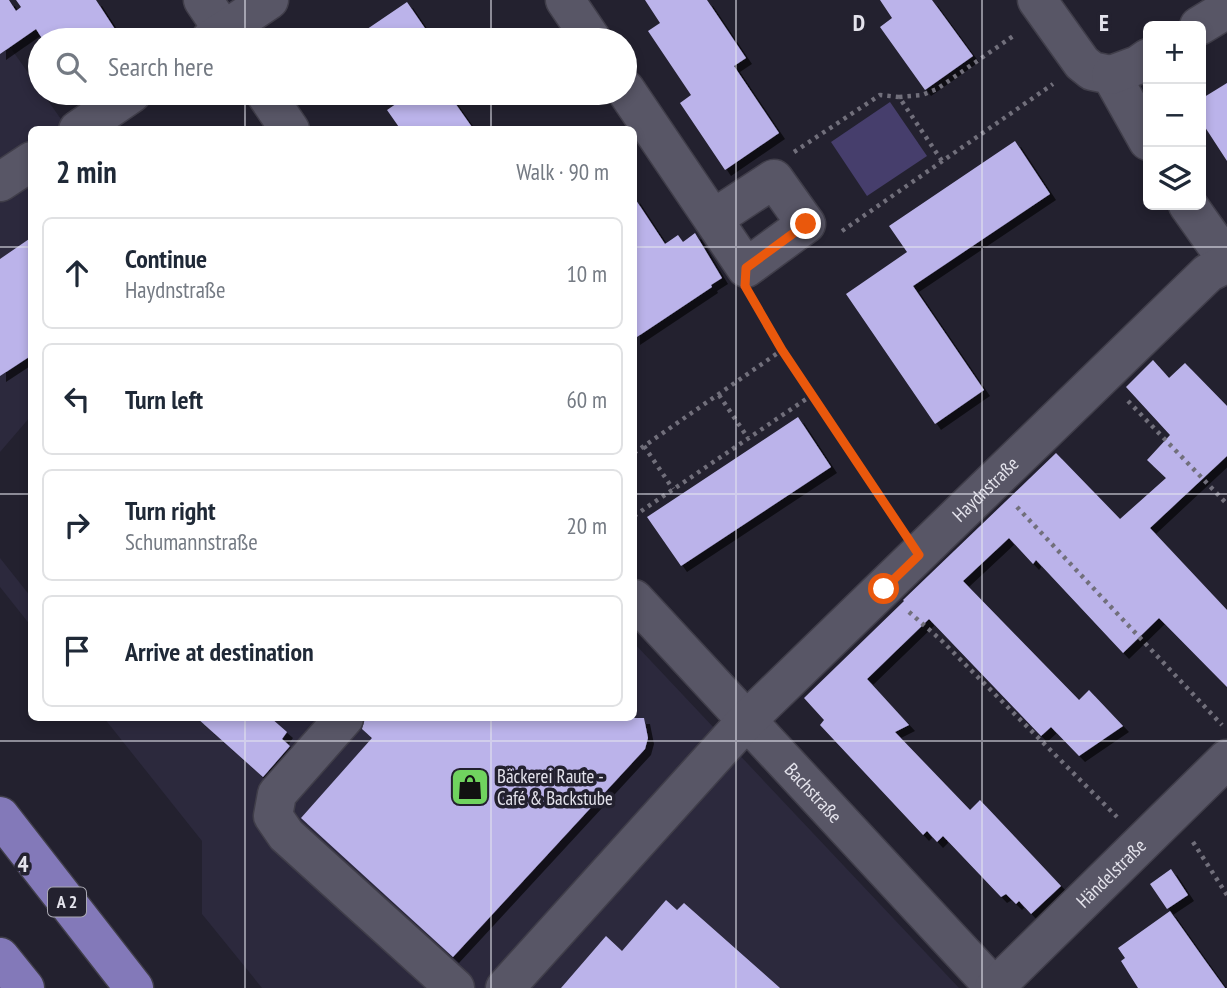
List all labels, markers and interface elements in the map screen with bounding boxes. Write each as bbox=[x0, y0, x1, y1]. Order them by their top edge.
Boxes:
text: D bbox=[853, 8, 865, 37]
text: E bbox=[1099, 8, 1109, 37]
map controls bbox=[1143, 21, 1206, 210]
button: + bbox=[1143, 21, 1206, 84]
search box bbox=[28, 28, 637, 105]
icon: search bbox=[52, 48, 90, 86]
text: Search here bbox=[108, 50, 214, 83]
button: − bbox=[1143, 84, 1206, 147]
button: layers bbox=[1143, 147, 1206, 210]
text: 2 min bbox=[56, 152, 117, 191]
text: Walk · 90 m bbox=[516, 157, 609, 186]
route end bbox=[790, 208, 821, 239]
text: Continue bbox=[125, 242, 207, 275]
icon: ahead bbox=[58, 254, 96, 292]
text: 10 m bbox=[566, 259, 607, 288]
text: Haydnstraße bbox=[125, 275, 226, 304]
icon: left bbox=[58, 380, 96, 418]
text: Turn left bbox=[125, 383, 203, 416]
text: 60 m bbox=[566, 385, 607, 414]
street label: Haydnstraße bbox=[947, 451, 1024, 527]
text: Turn right bbox=[125, 494, 216, 527]
icon: right bbox=[58, 506, 96, 544]
text: 20 m bbox=[566, 511, 607, 540]
text: Schumannstraße bbox=[125, 527, 258, 556]
route start bbox=[868, 573, 899, 604]
icon: arrive bbox=[58, 632, 96, 670]
text: Arrive at destination bbox=[125, 635, 314, 668]
street label: Bachstraße bbox=[780, 757, 847, 828]
place label: Bäckerei Raute - Café & Backstube bbox=[497, 764, 613, 810]
shop icon: Bäckerei Raute - Café & Backstube bbox=[449, 766, 491, 808]
street label: Händelstraße bbox=[1071, 833, 1151, 913]
text: 4 bbox=[18, 849, 29, 878]
road number: A 2 bbox=[48, 888, 86, 917]

